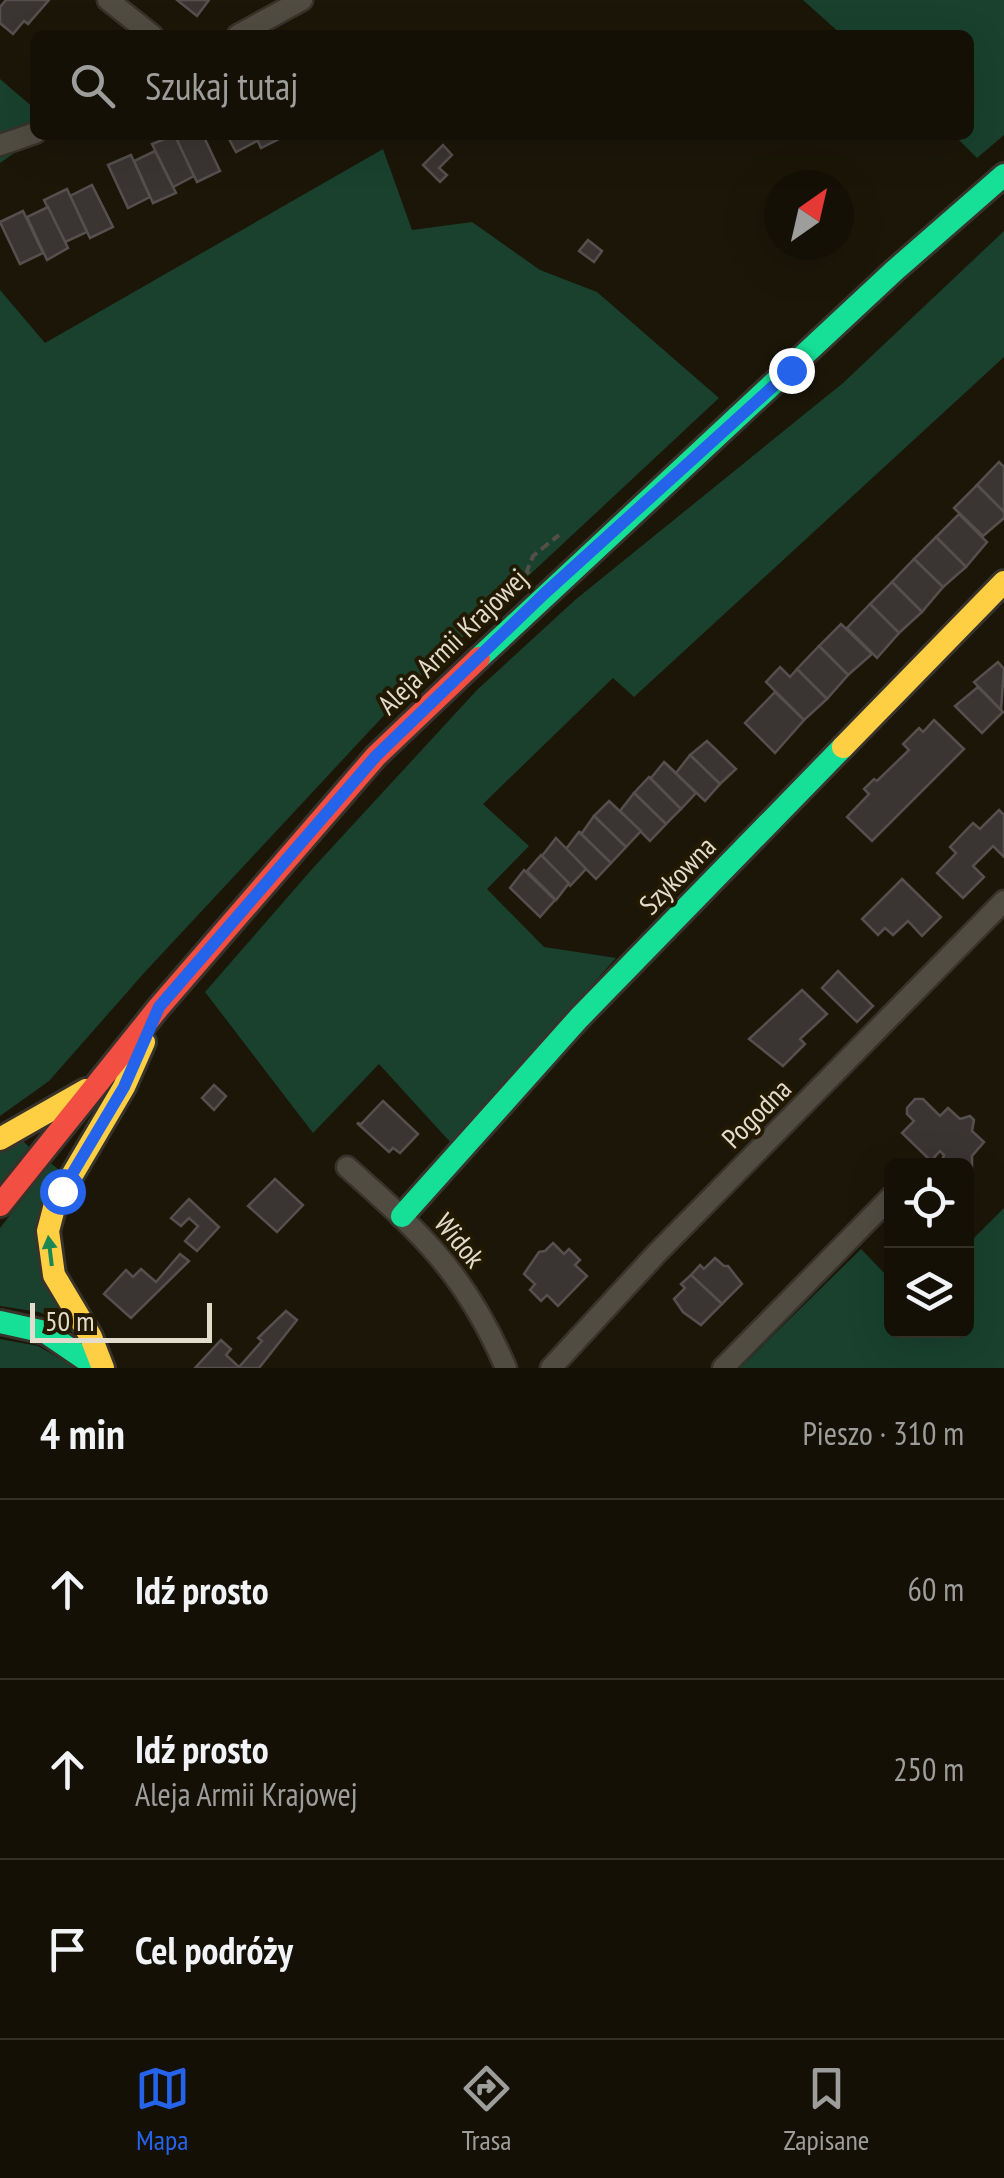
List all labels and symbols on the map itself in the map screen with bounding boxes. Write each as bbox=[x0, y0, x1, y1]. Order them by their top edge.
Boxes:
north arrow bbox=[764, 170, 854, 260]
route end bbox=[769, 348, 815, 394]
street label: Aleja Armii Krajowej bbox=[369, 560, 535, 722]
street label: Szykowna bbox=[631, 828, 723, 922]
street label: Pogodna bbox=[713, 1070, 799, 1156]
route start bbox=[40, 1169, 86, 1215]
street label: Widok bbox=[427, 1205, 494, 1275]
one-way arrow bbox=[42, 1234, 58, 1266]
scale bar bbox=[30, 1298, 212, 1342]

